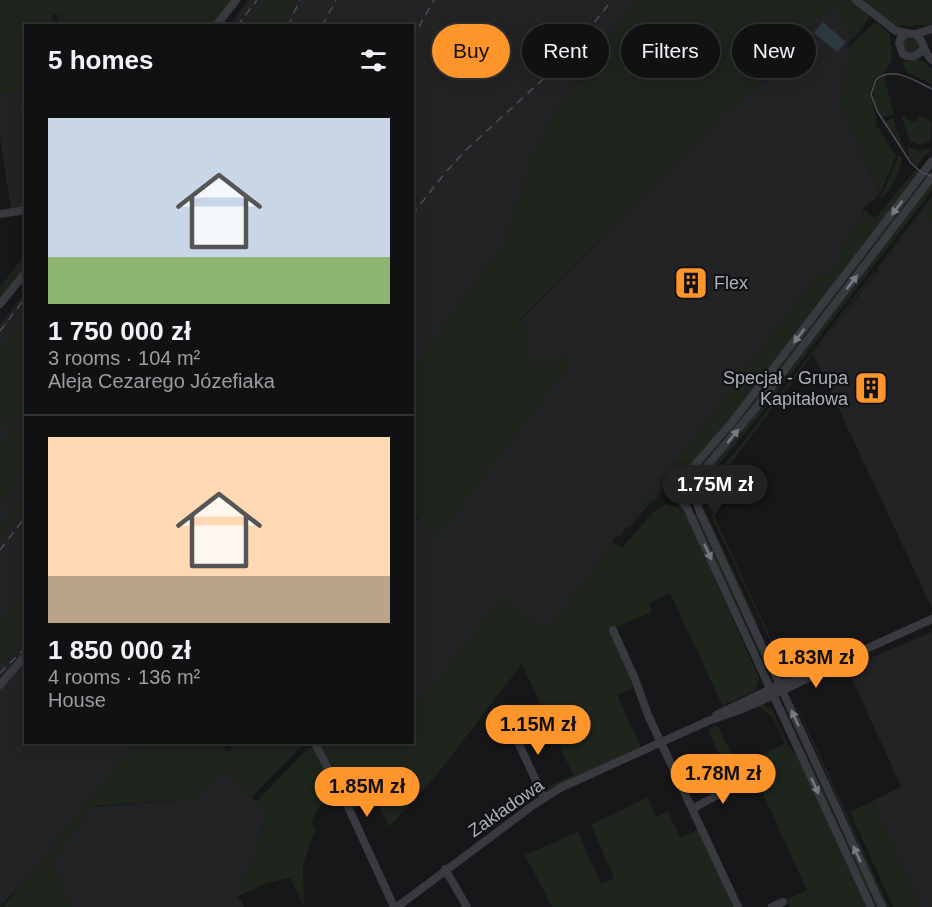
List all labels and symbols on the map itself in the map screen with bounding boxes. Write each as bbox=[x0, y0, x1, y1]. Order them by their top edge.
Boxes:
one-way arrow bbox=[890, 200, 903, 216]
building icon: Flex bbox=[673, 265, 709, 301]
place label: Flex bbox=[714, 273, 748, 293]
one-way arrow bbox=[846, 274, 858, 290]
one-way arrow bbox=[793, 328, 805, 343]
place label: Specjał - Grupa Kapitałowa bbox=[723, 368, 849, 409]
building icon: Specjał - Grupa Kapitałowa bbox=[853, 370, 889, 406]
one-way arrow bbox=[726, 429, 739, 444]
pin: 1.75M zł bbox=[653, 465, 777, 516]
one-way arrow bbox=[703, 544, 712, 561]
pin: 1.83M zł bbox=[754, 638, 878, 689]
pin: 1.15M zł bbox=[476, 705, 600, 756]
one-way arrow bbox=[790, 709, 799, 726]
pin: 1.78M zł bbox=[661, 754, 785, 805]
pin: 1.85M zł bbox=[305, 767, 429, 818]
street label: Zakładowa bbox=[465, 774, 548, 841]
one-way arrow bbox=[811, 778, 820, 795]
one-way arrow bbox=[853, 845, 862, 862]

